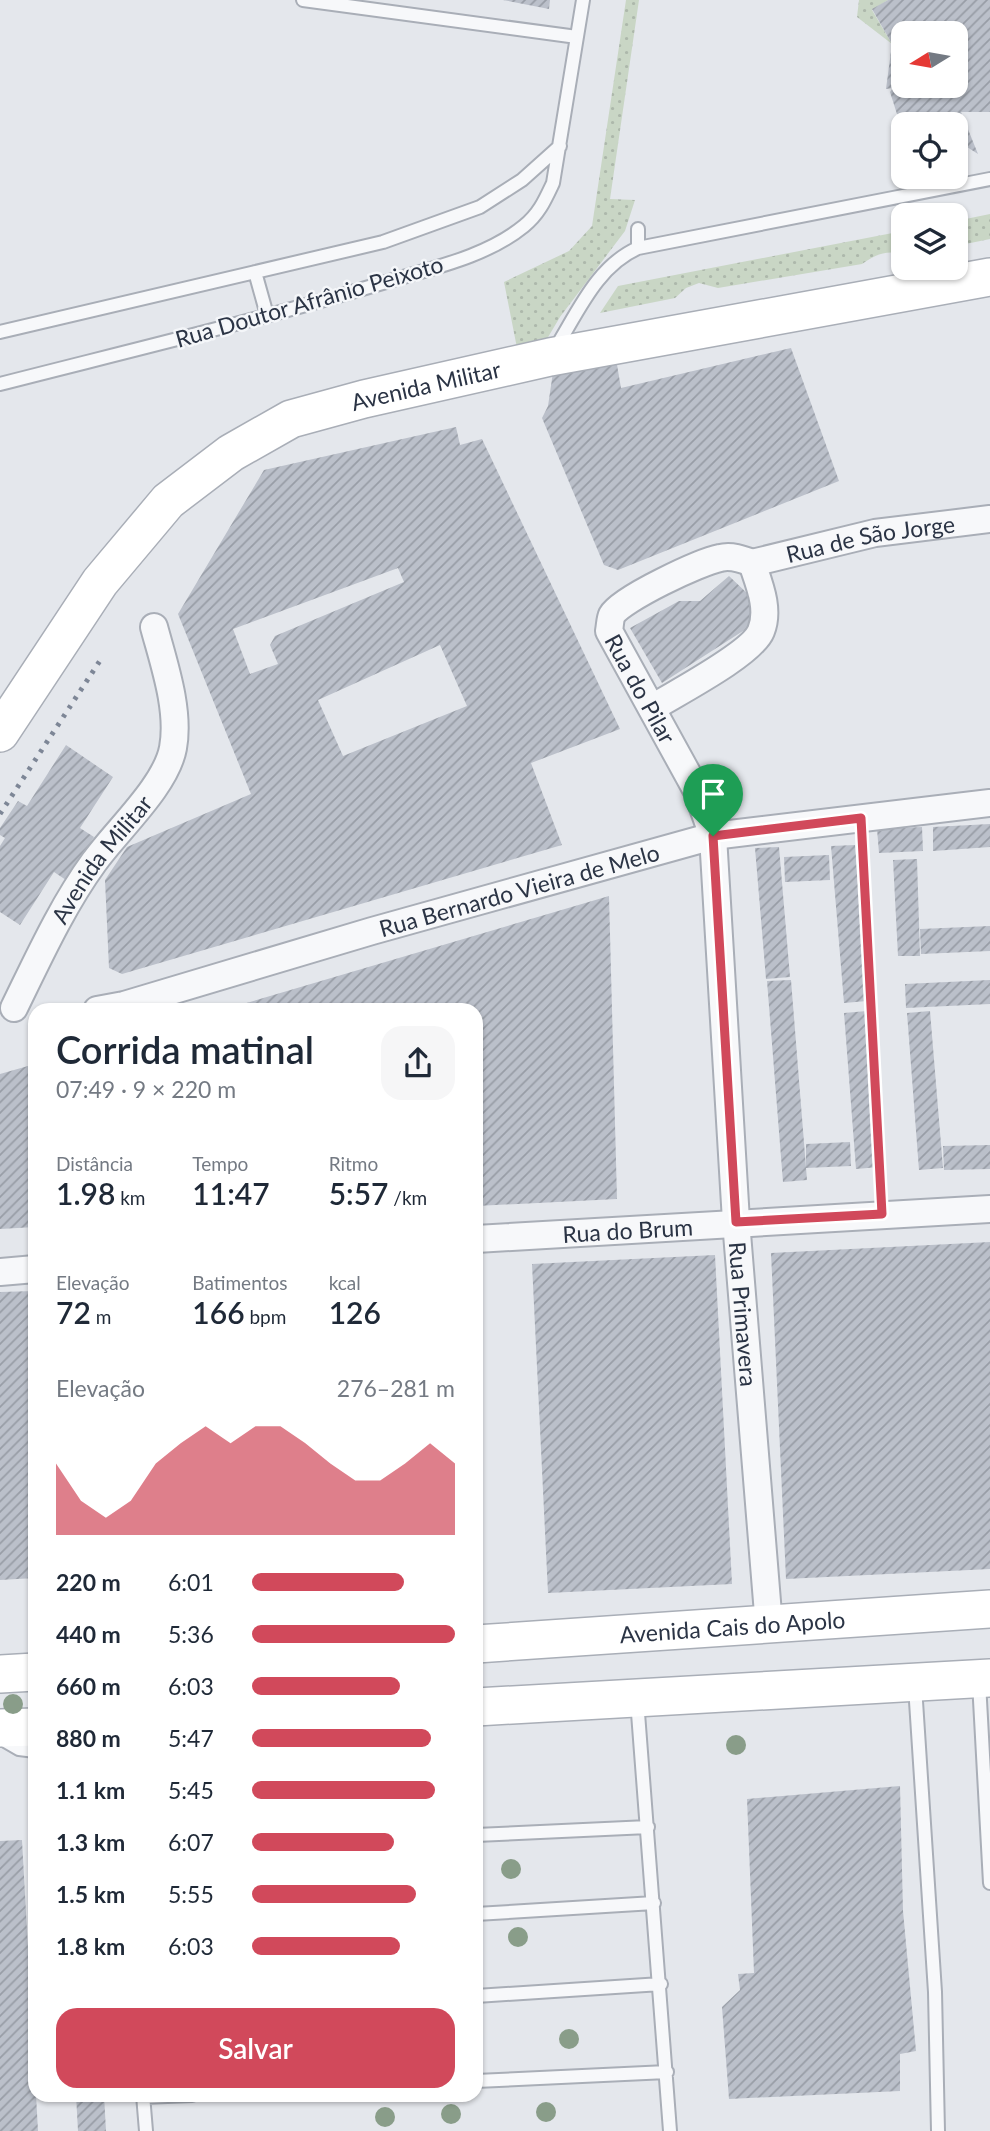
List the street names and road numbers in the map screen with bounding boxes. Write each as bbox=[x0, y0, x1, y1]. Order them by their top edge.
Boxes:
street label: Rua Doutor Afrânio Peixoto bbox=[172, 249, 446, 353]
street label: Avenida Militar bbox=[348, 354, 504, 416]
street label: Rua de São Jorge bbox=[783, 509, 956, 568]
street label: Rua do Pilar bbox=[599, 629, 682, 748]
street label: Avenida Militar bbox=[45, 789, 158, 928]
street label: Rua Bernardo Vieira de Melo bbox=[376, 838, 662, 942]
street label: Rua do Brum bbox=[562, 1212, 694, 1248]
street label: Rua Primavera bbox=[724, 1241, 763, 1388]
street label: Avenida Cais do Apolo bbox=[619, 1605, 846, 1648]

